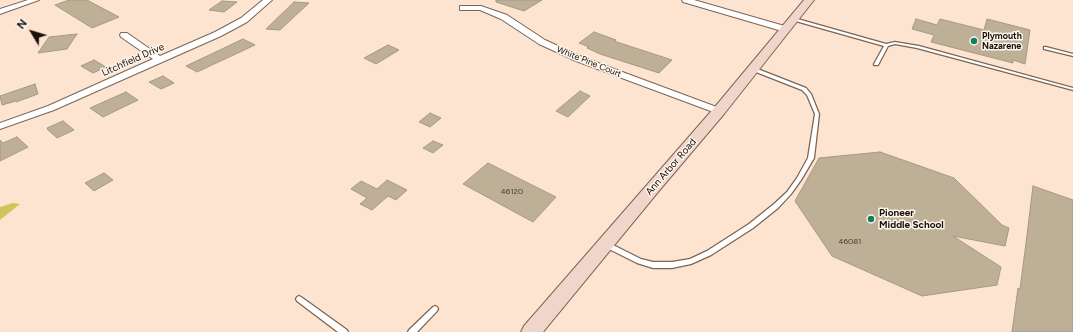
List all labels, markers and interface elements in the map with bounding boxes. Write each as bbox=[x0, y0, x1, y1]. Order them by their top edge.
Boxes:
north arrow bbox=[12, 12, 52, 52]
text: N bbox=[14, 17, 30, 32]
place label: Plymouth Nazarene bbox=[982, 31, 1022, 52]
marker: Plymouth Nazarene bbox=[969, 36, 979, 46]
street label: Litchfield Drive bbox=[100, 41, 166, 79]
street label: White Pine Court bbox=[555, 44, 623, 80]
street label: Ann Arbor Road bbox=[643, 136, 699, 198]
house number: 46120 bbox=[501, 187, 523, 197]
place label: Pioneer Middle School bbox=[879, 207, 944, 230]
marker: Pioneer Middle School bbox=[866, 214, 876, 224]
house number: 46081 bbox=[839, 237, 861, 247]

